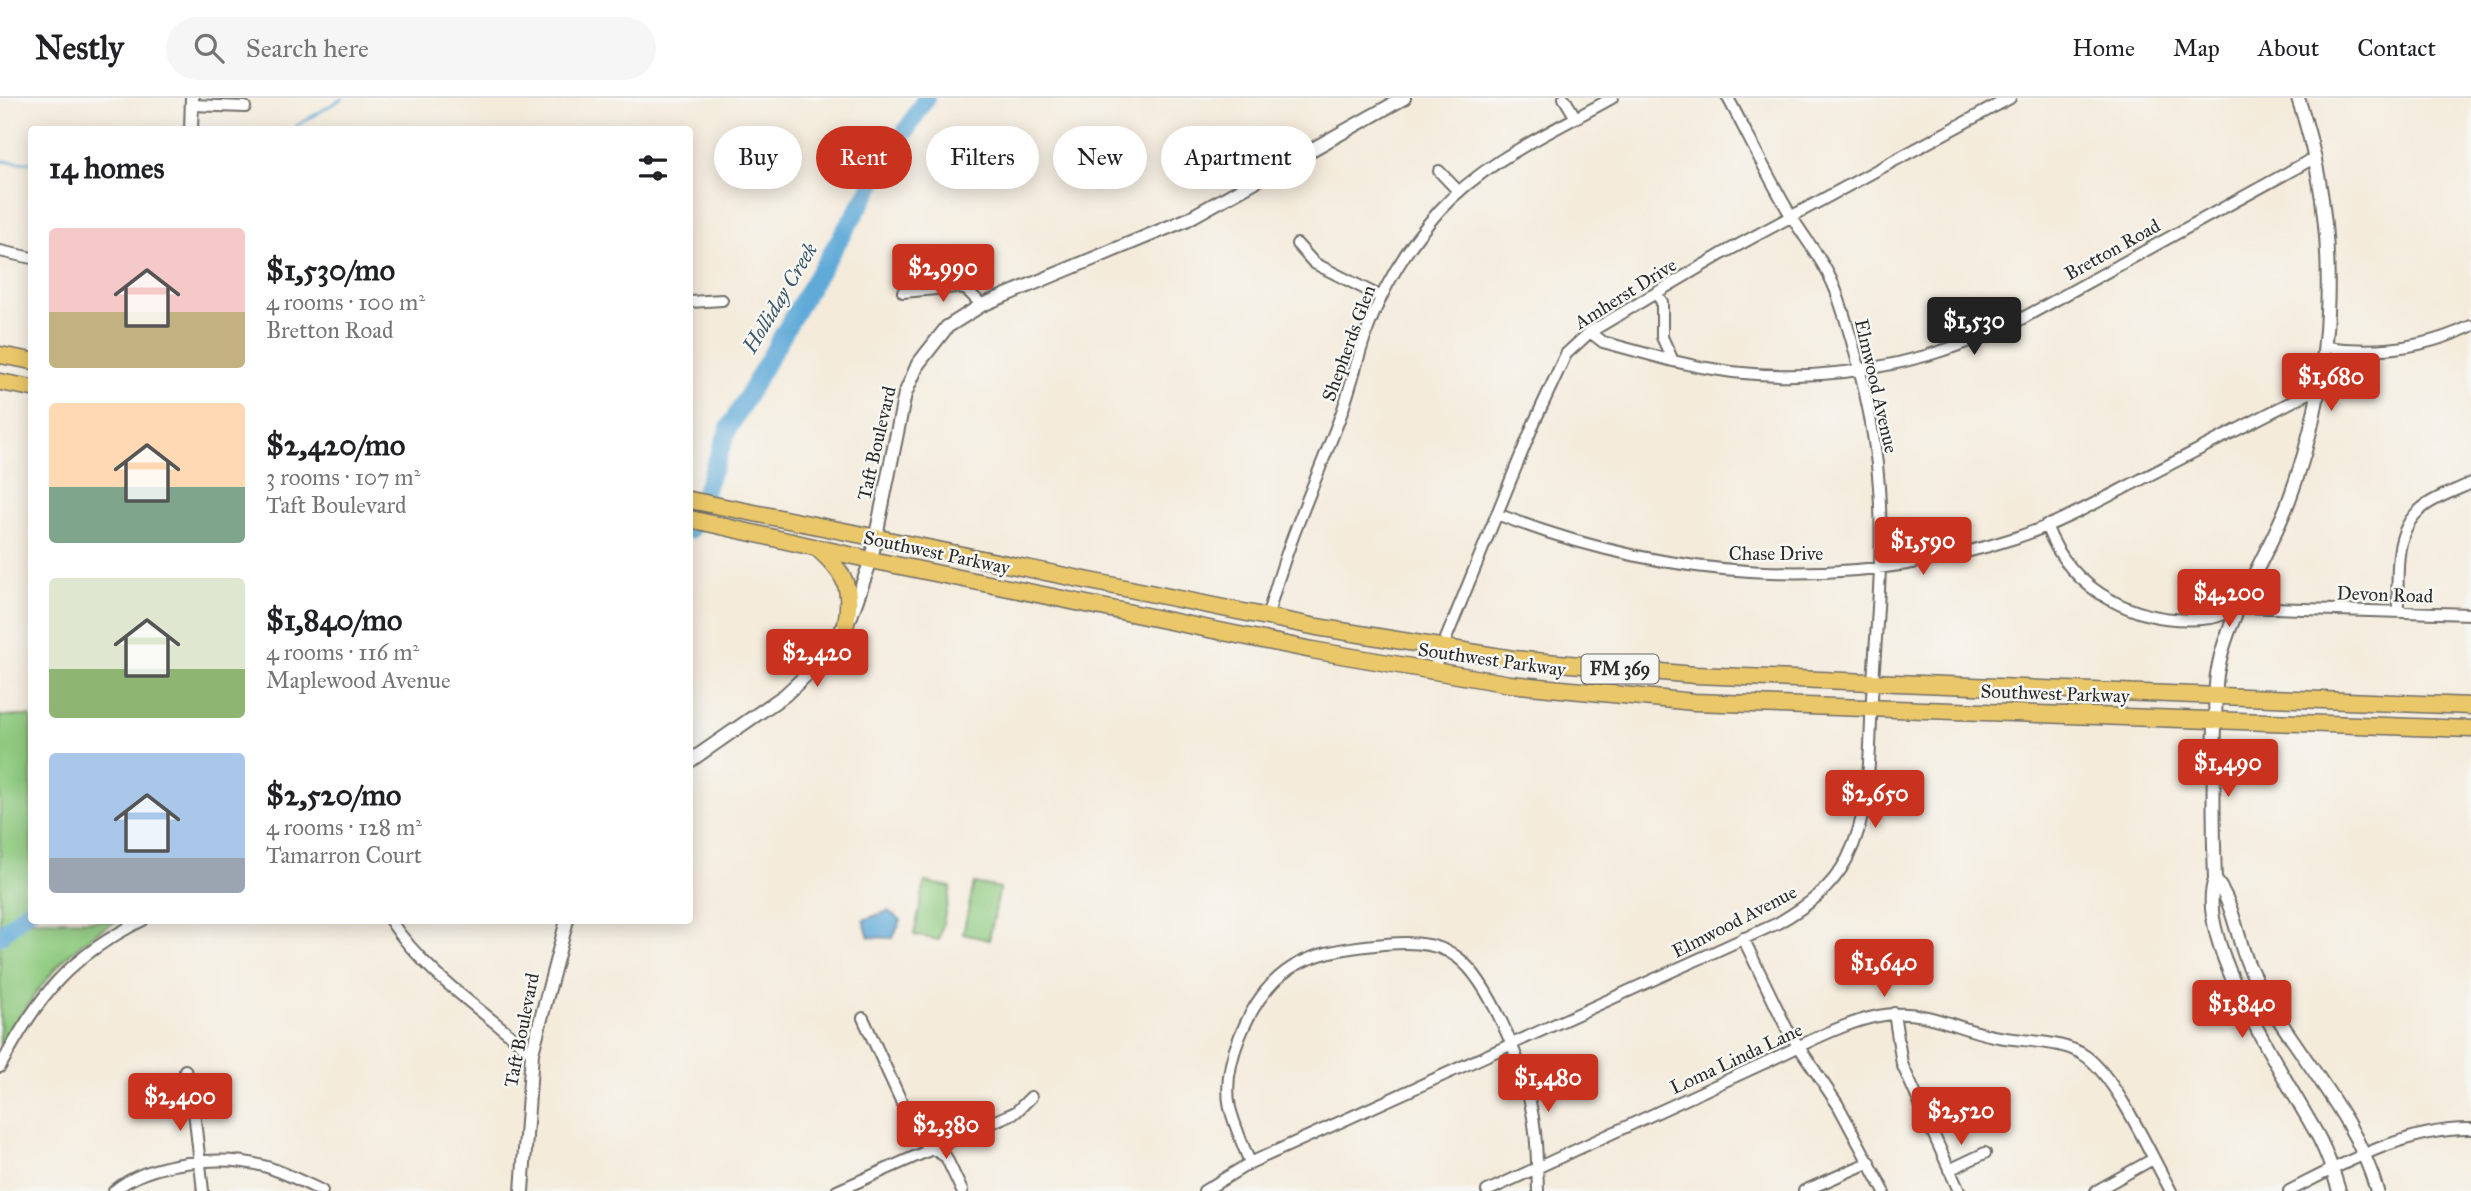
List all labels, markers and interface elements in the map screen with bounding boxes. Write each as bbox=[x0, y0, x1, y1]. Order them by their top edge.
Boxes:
search box bbox=[166, 17, 656, 80]
text: Nestly bbox=[35, 28, 124, 68]
icon: search bbox=[190, 29, 228, 67]
text: Search here bbox=[246, 32, 369, 64]
text: Home bbox=[2072, 33, 2135, 63]
text: Map bbox=[2173, 33, 2220, 63]
text: About bbox=[2258, 33, 2319, 63]
text: Contact bbox=[2357, 33, 2436, 63]
chip: Buy bbox=[714, 126, 802, 189]
chip: Rent bbox=[816, 126, 912, 189]
chip: Filters bbox=[926, 126, 1039, 189]
chip: New bbox=[1053, 126, 1147, 189]
chip: Apartment bbox=[1161, 126, 1316, 189]
icon: filters bbox=[634, 149, 672, 187]
text: 14 homes bbox=[49, 150, 164, 186]
street label: Bretton Road bbox=[2061, 214, 2164, 285]
water label: Holliday Creek bbox=[736, 238, 823, 359]
pin: $2,990 bbox=[886, 244, 1000, 304]
text: $1,530/mo bbox=[266, 252, 395, 288]
text: $2,990 bbox=[908, 253, 978, 281]
street label: Amherst Drive bbox=[1569, 253, 1681, 334]
icon: home bbox=[105, 256, 189, 340]
street label: Shepherds Glen bbox=[1317, 282, 1380, 404]
text: 4 rooms · 100 m² bbox=[266, 288, 425, 316]
pin: $1,530 bbox=[1917, 298, 2031, 357]
text: $1,530 bbox=[1943, 306, 2005, 334]
text: Bretton Road bbox=[266, 316, 394, 344]
street label: Elmwood Avenue bbox=[1850, 317, 1903, 455]
pin: $1,680 bbox=[2274, 354, 2388, 413]
text: $1,680 bbox=[2298, 362, 2364, 390]
street label: Taft Boulevard bbox=[852, 384, 901, 502]
text: $2,420/mo bbox=[266, 427, 405, 463]
icon: home bbox=[105, 431, 189, 515]
text: 3 rooms · 107 m² bbox=[266, 463, 420, 491]
text: Taft Boulevard bbox=[266, 491, 407, 519]
pin: $1,590 bbox=[1866, 518, 1980, 577]
street label: Southwest Parkway bbox=[862, 526, 1013, 579]
text: $1,590 bbox=[1891, 526, 1955, 554]
street label: Chase Drive bbox=[1729, 542, 1823, 565]
pin: $4,200 bbox=[2172, 570, 2286, 629]
text: $4,200 bbox=[2193, 578, 2265, 606]
street label: Devon Road bbox=[2336, 581, 2434, 608]
text: $1,840/mo bbox=[266, 602, 402, 638]
icon: home bbox=[105, 606, 189, 690]
pin: $2,420 bbox=[760, 630, 874, 689]
text: 4 rooms · 116 m² bbox=[266, 638, 419, 666]
text: $2,420 bbox=[782, 638, 852, 666]
street label: Southwest Parkway bbox=[1416, 638, 1568, 681]
road number: FM 369 bbox=[1582, 654, 1658, 684]
text: Maplewood Avenue bbox=[266, 666, 451, 694]
street label: Southwest Parkway bbox=[1980, 679, 2131, 708]
pin: $1,490 bbox=[2171, 740, 2285, 799]
text: $1,490 bbox=[2194, 748, 2262, 776]
pin: $2,650 bbox=[1818, 770, 1932, 830]
text: $2,520/mo bbox=[266, 777, 401, 813]
text: $2,650 bbox=[1841, 779, 1909, 807]
icon: home bbox=[105, 781, 189, 865]
text: 4 rooms · 128 m² bbox=[266, 813, 422, 841]
text: Tamarron Court bbox=[266, 841, 422, 869]
street label: Elmwood Avenue bbox=[1668, 880, 1801, 963]
pin: $1,640 bbox=[1827, 940, 1941, 999]
text: $1,640 bbox=[1851, 948, 1917, 976]
street label: Taft Boulevard bbox=[499, 970, 544, 1089]
pin: $1,840 bbox=[2185, 981, 2299, 1040]
text: $1,840 bbox=[2208, 989, 2276, 1017]
street label: Loma Linda Lane bbox=[1666, 1018, 1806, 1099]
pin: $1,480 bbox=[1491, 1054, 1605, 1114]
text: $1,480 bbox=[1514, 1063, 1582, 1091]
pin: $2,400 bbox=[123, 1074, 237, 1133]
text: $2,400 bbox=[144, 1082, 216, 1110]
pin: $2,520 bbox=[1904, 1088, 2018, 1147]
text: $2,520 bbox=[1928, 1096, 1994, 1124]
pin: $2,380 bbox=[889, 1102, 1003, 1161]
text: $2,380 bbox=[913, 1110, 979, 1138]

